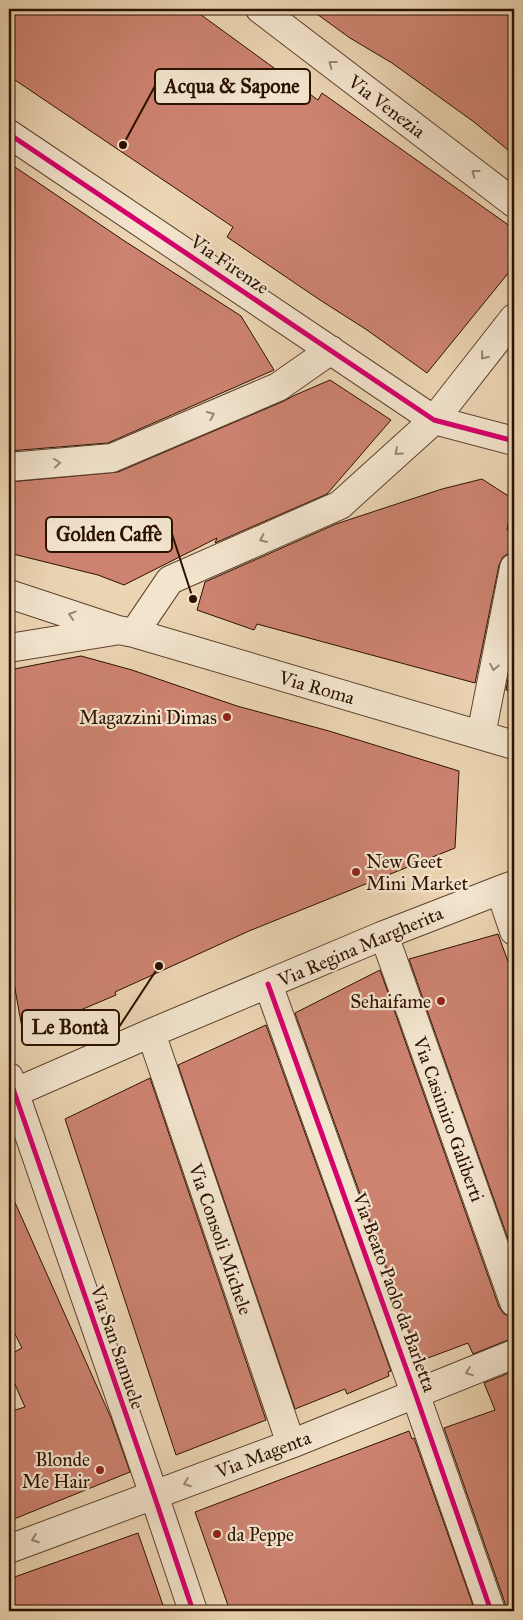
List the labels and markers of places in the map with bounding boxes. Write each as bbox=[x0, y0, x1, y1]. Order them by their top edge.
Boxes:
callout: Acqua & Sapone bbox=[155, 69, 310, 104]
callout: Golden Caffè bbox=[46, 517, 172, 552]
place label: Magazzini Dimas bbox=[79, 706, 217, 730]
marker: Magazzini Dimas bbox=[221, 711, 233, 723]
place label: New Geet Mini Market bbox=[366, 850, 469, 895]
marker: New Geet Mini Market bbox=[350, 866, 362, 878]
place label: Sehaifame bbox=[350, 990, 431, 1013]
marker: Sehaifame bbox=[435, 995, 447, 1007]
callout: Le Bontà bbox=[22, 1010, 119, 1045]
place label: Blonde Me Hair bbox=[22, 1448, 91, 1493]
marker: Blonde Me Hair bbox=[94, 1464, 106, 1476]
place label: da Peppe bbox=[227, 1523, 294, 1546]
marker: da Peppe bbox=[211, 1528, 223, 1540]

